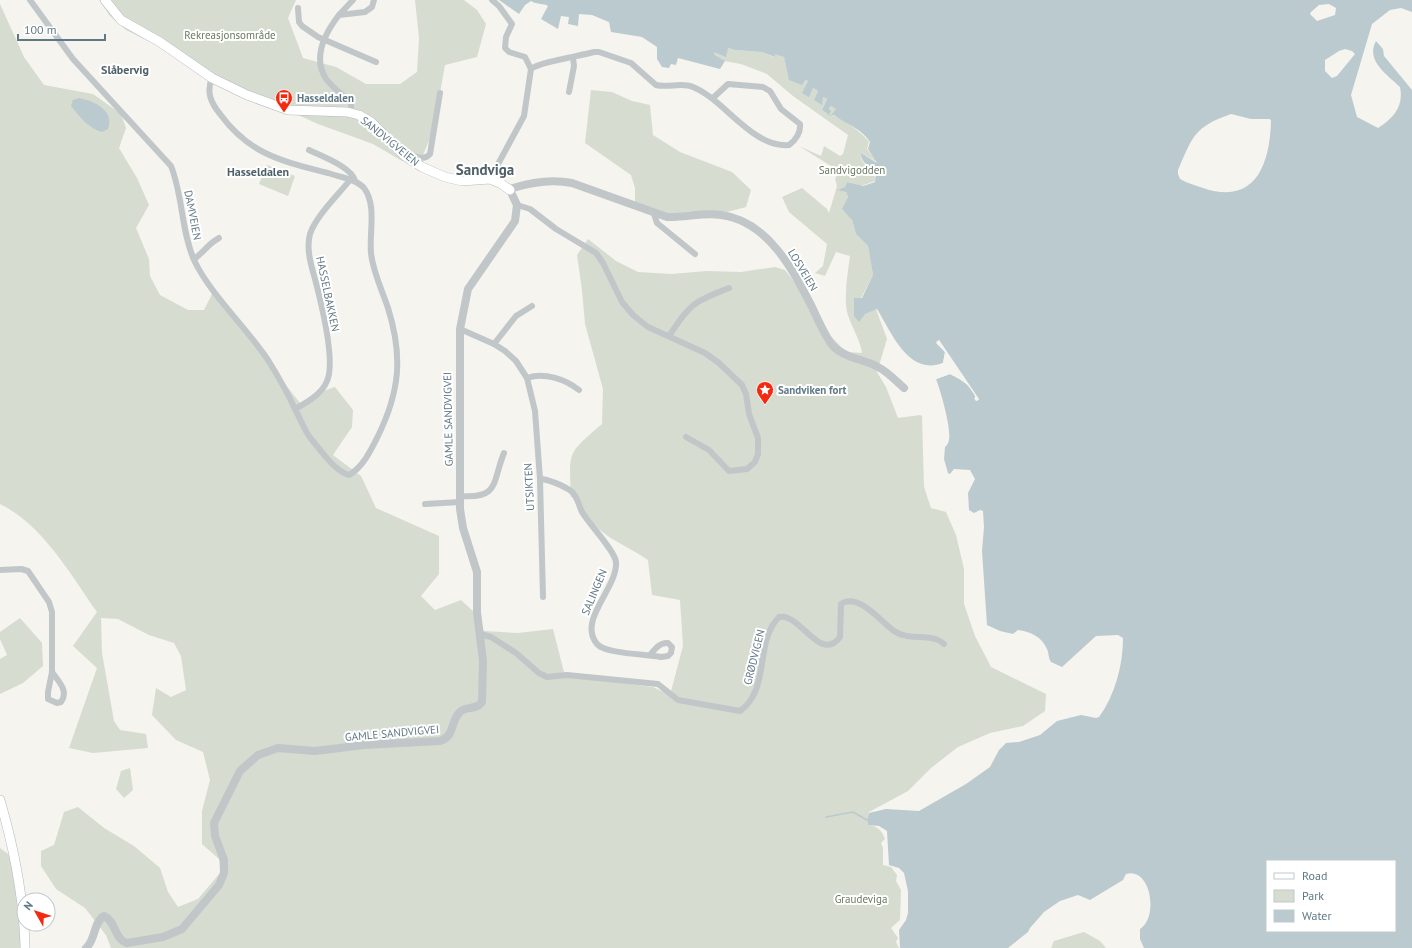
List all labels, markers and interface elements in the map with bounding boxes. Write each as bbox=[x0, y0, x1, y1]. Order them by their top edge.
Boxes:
scale bar bbox=[18, 16, 105, 42]
text: 100 m bbox=[24, 22, 57, 37]
park label: Rekreasjonsområde bbox=[184, 28, 276, 42]
district label: Slåbervig bbox=[101, 62, 149, 77]
bus stop icon: Hasseldalen bbox=[274, 88, 294, 113]
place label: Hasseldalen bbox=[297, 91, 354, 105]
street label: SANDVIGVEIEN bbox=[358, 113, 422, 169]
district label: Sandviga bbox=[456, 160, 514, 179]
park label: Sandvigodden bbox=[819, 163, 885, 177]
district label: Hasseldalen bbox=[227, 164, 289, 179]
street label: DAMVEIEN bbox=[181, 189, 205, 241]
street label: LOSVEIEN bbox=[785, 246, 821, 294]
street label: HASSELBAKKEN bbox=[313, 255, 343, 333]
street label: GAMLE SANDVIGVEI bbox=[440, 372, 456, 466]
place icon: Sandviken fort bbox=[755, 380, 775, 405]
place label: Sandviken fort bbox=[778, 383, 847, 397]
street label: UTSIKTEN bbox=[521, 463, 537, 511]
street label: SALINGEN bbox=[578, 567, 610, 617]
street label: GRØDVIGEN bbox=[740, 628, 768, 686]
street label: GAMLE SANDVIGVEI bbox=[344, 722, 440, 744]
legend bbox=[1266, 860, 1396, 932]
text: Road bbox=[1302, 868, 1327, 883]
text: Park bbox=[1302, 888, 1324, 903]
north arrow bbox=[16, 892, 56, 932]
park label: Graudeviga bbox=[835, 892, 887, 906]
text: N bbox=[21, 898, 36, 913]
text: Water bbox=[1302, 908, 1332, 923]

